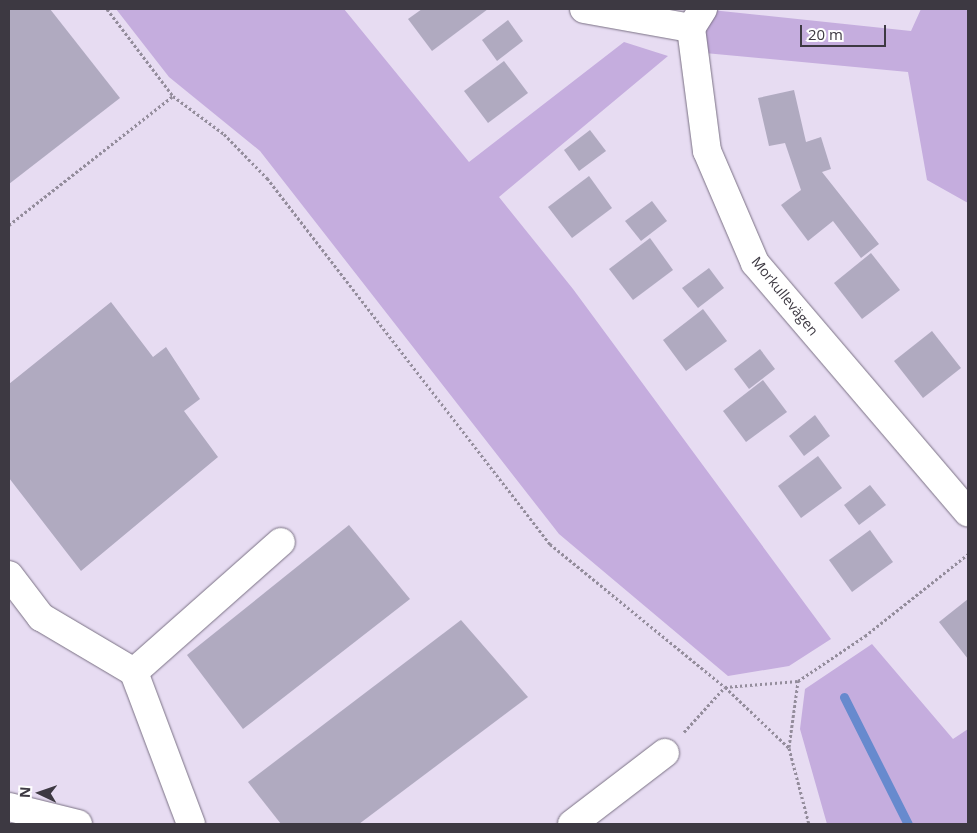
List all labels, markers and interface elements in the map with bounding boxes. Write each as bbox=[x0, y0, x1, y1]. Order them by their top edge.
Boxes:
scale bar bbox=[802, 15, 888, 47]
text: 20 m bbox=[808, 24, 843, 44]
street label: Morkullevägen bbox=[748, 253, 822, 339]
north arrow bbox=[15, 768, 65, 818]
text: N bbox=[15, 786, 34, 798]

